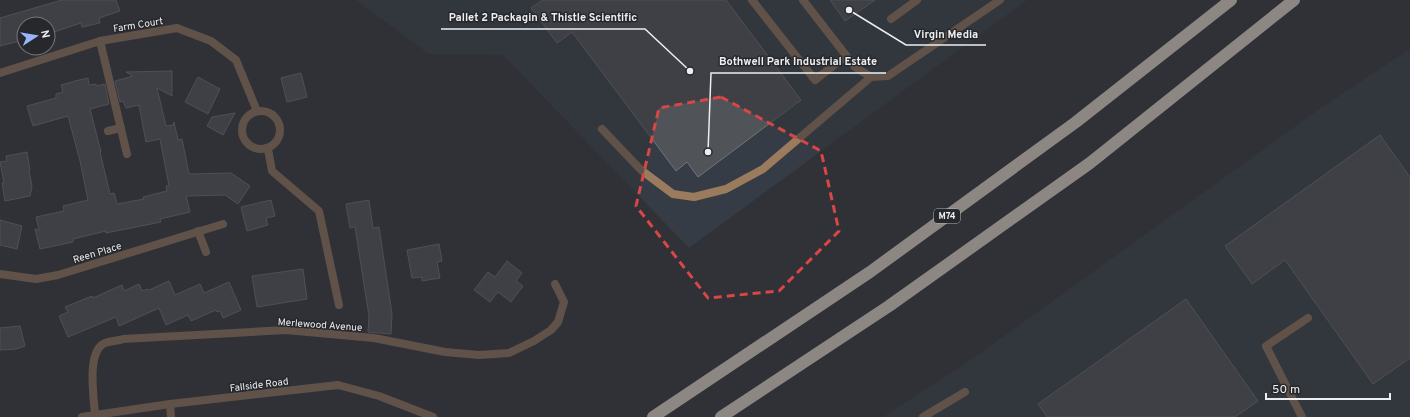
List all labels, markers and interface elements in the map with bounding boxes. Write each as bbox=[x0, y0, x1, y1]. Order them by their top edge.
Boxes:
callout: Pallet 2 Packagin & Thistle Scientific bbox=[441, 6, 645, 29]
text: Pallet 2 Packagin & Thistle Scientific bbox=[449, 11, 637, 25]
street label: Farm Court bbox=[112, 15, 164, 36]
north arrow bbox=[16, 16, 56, 56]
callout: Virgin Media bbox=[906, 22, 986, 45]
text: Virgin Media bbox=[914, 28, 978, 42]
text: N bbox=[37, 29, 52, 39]
callout: Bothwell Park Industrial Estate bbox=[711, 50, 886, 73]
text: Bothwell Park Industrial Estate bbox=[719, 55, 877, 69]
road number: M74 bbox=[934, 209, 960, 223]
street label: Reen Place bbox=[72, 240, 123, 267]
street label: Merlewood Avenue bbox=[277, 316, 363, 335]
street label: Fallside Road bbox=[229, 375, 289, 396]
scale bar bbox=[1266, 375, 1390, 401]
text: 50 m bbox=[1272, 382, 1300, 398]

